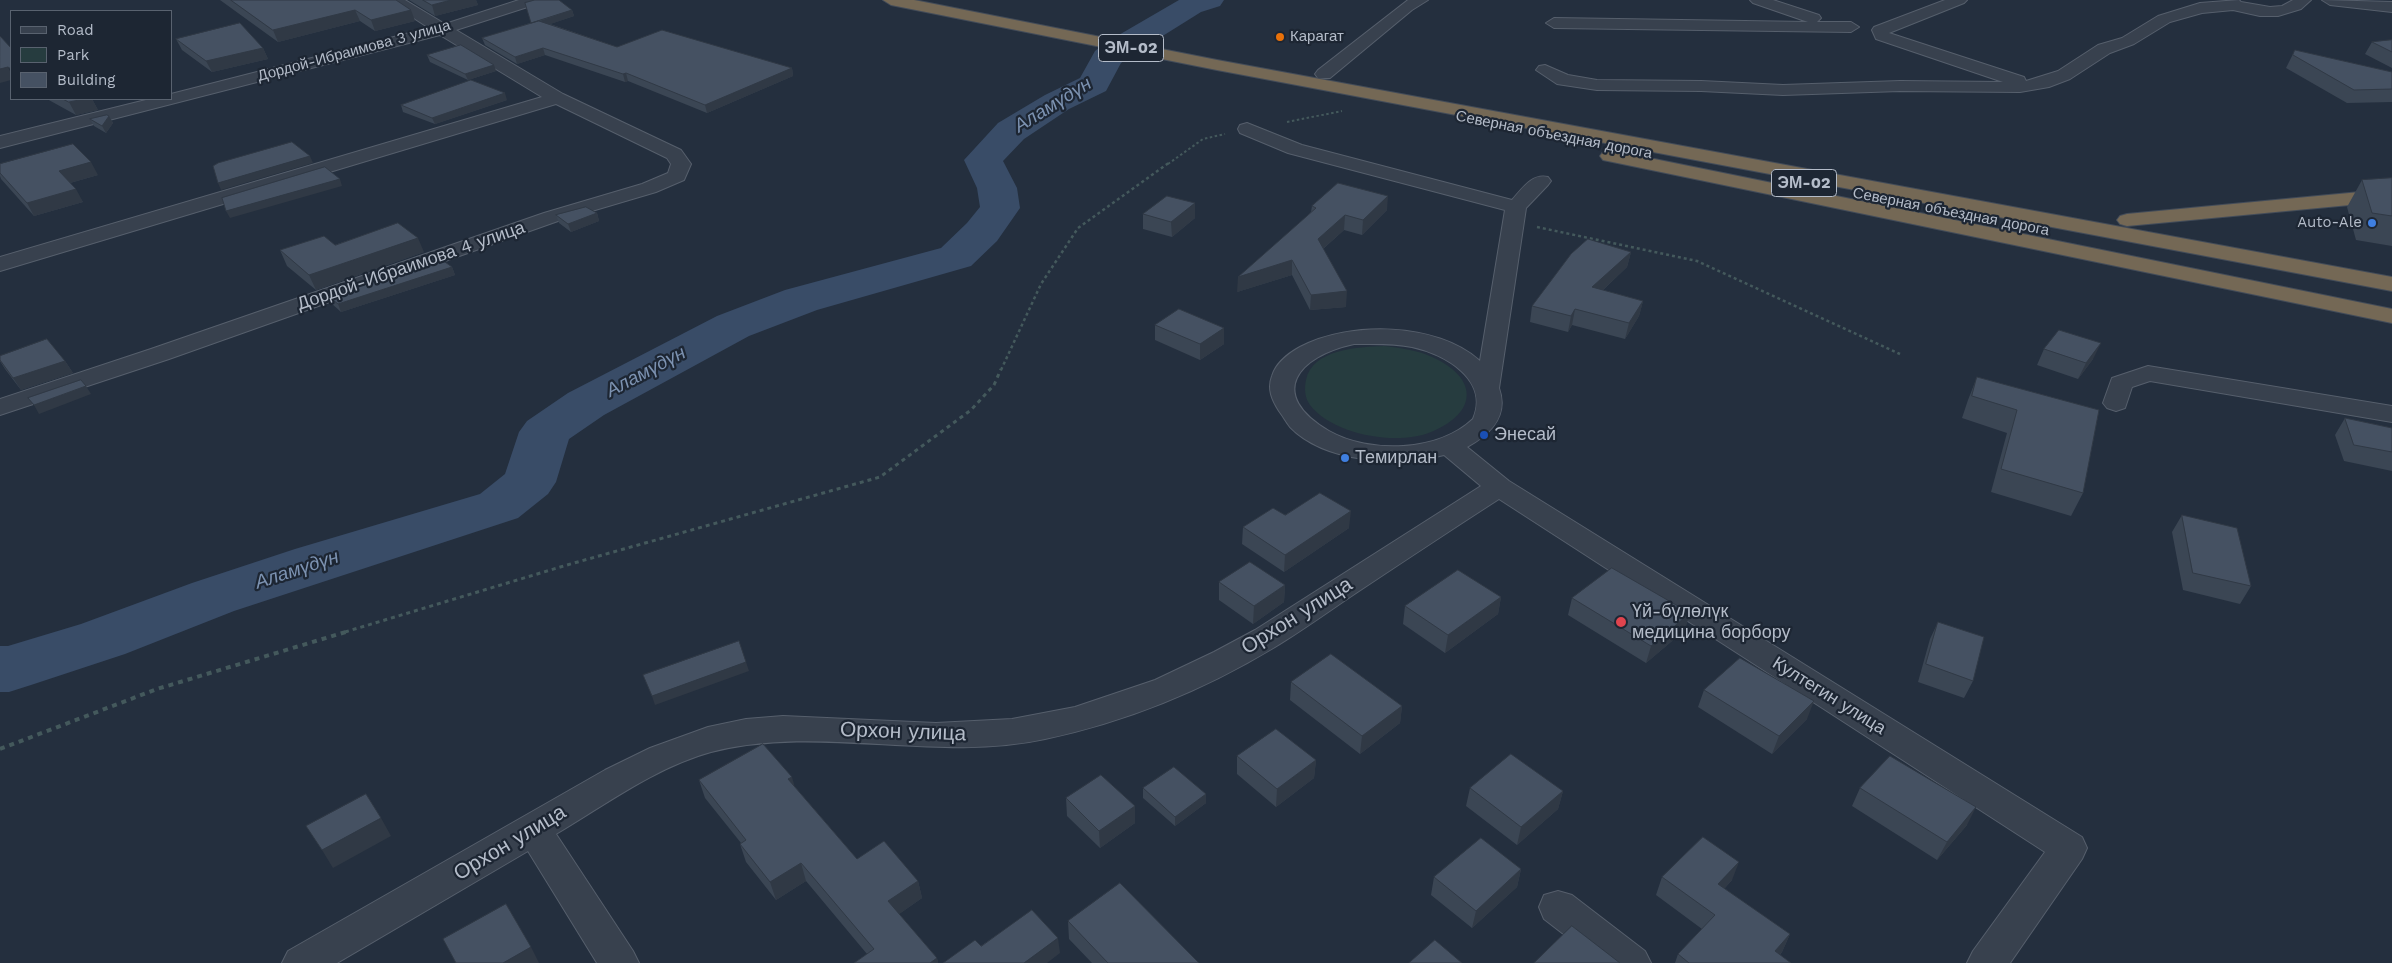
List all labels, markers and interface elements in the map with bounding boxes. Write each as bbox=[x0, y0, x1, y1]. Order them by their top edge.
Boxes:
legend bbox=[10, 10, 172, 100]
street label: Дордой-Ибраимова 3 улица bbox=[255, 17, 453, 85]
text: Road bbox=[57, 21, 94, 39]
place label: Карагат bbox=[1290, 28, 1344, 46]
marker: Карагат bbox=[1274, 31, 1286, 43]
road number: ЭМ-02 bbox=[1098, 34, 1164, 62]
text: Park bbox=[57, 46, 89, 64]
text: Building bbox=[57, 71, 115, 89]
water label: Аламүдүн bbox=[1010, 72, 1096, 138]
street label: Северная объездная дорога bbox=[1454, 107, 1654, 163]
road number: ЭМ-02 bbox=[1772, 170, 1836, 197]
street label: Северная объездная дорога bbox=[1851, 184, 2051, 240]
place label: Auto-Ale bbox=[2297, 214, 2362, 232]
street label: Дордой-Ибраимова 4 улица bbox=[294, 217, 528, 315]
marker: Auto-Ale bbox=[2366, 217, 2378, 229]
water label: Аламүдүн bbox=[602, 342, 690, 402]
place label: Энесай bbox=[1494, 424, 1556, 446]
marker: Энесай bbox=[1478, 429, 1490, 441]
place label: Темирлан bbox=[1355, 447, 1437, 469]
marker: Темирлан bbox=[1339, 452, 1351, 464]
water label: Аламүдүн bbox=[252, 546, 342, 594]
street label: Орхон улица bbox=[1237, 572, 1357, 660]
place label: Үй-бүлөлүк медицина борбору bbox=[1632, 601, 1790, 644]
marker: Үй-бүлөлүк медицина борбору bbox=[1614, 615, 1628, 629]
street label: Култегин улица bbox=[1768, 652, 1890, 740]
street label: Орхон улица bbox=[839, 717, 967, 747]
street label: Орхон улица bbox=[449, 800, 571, 886]

